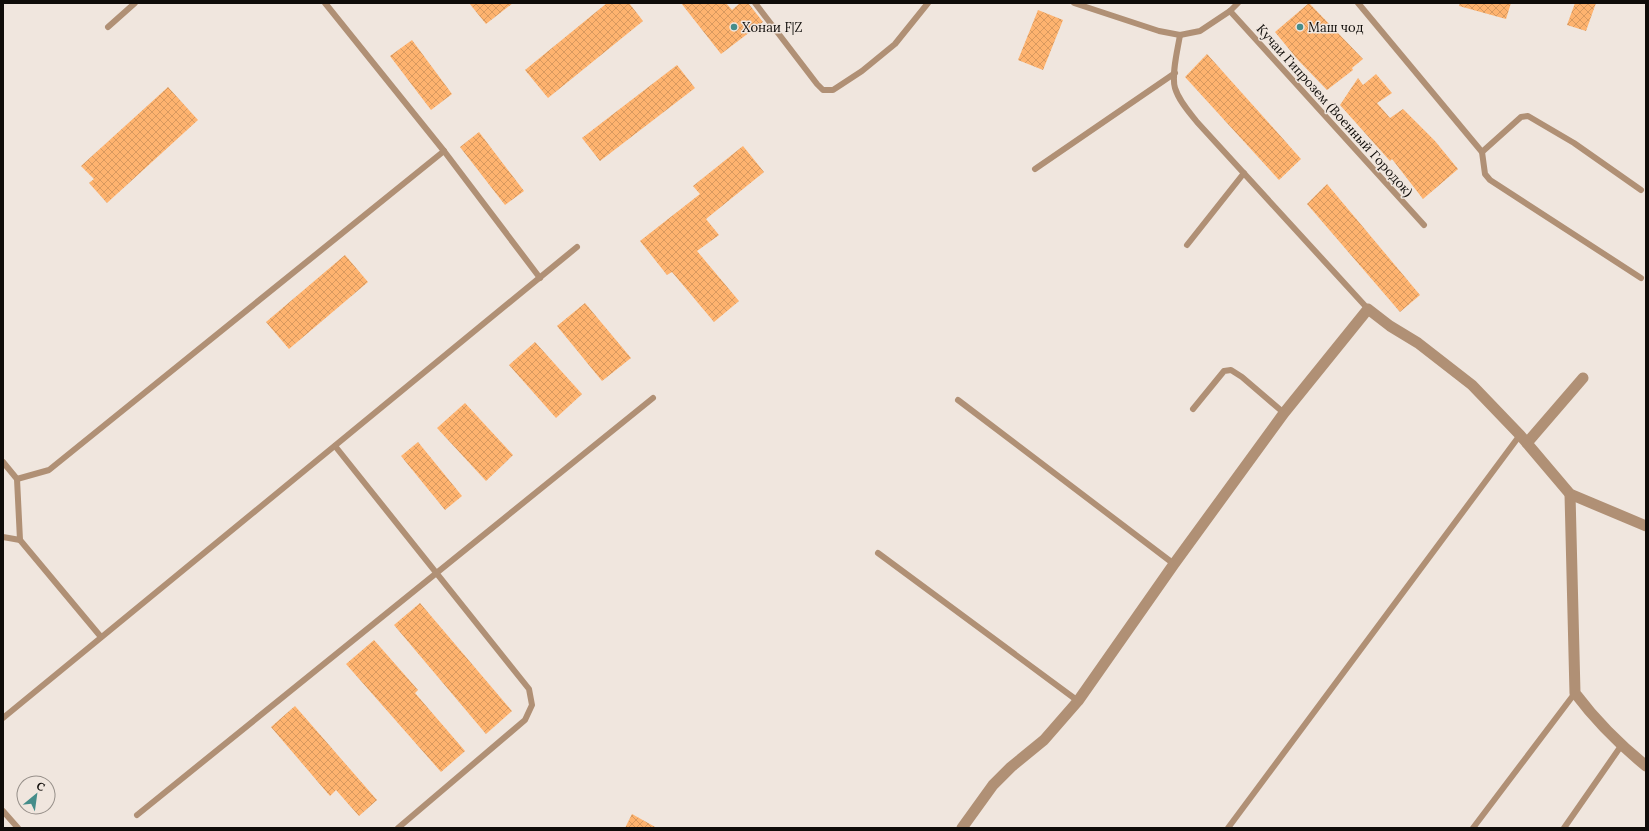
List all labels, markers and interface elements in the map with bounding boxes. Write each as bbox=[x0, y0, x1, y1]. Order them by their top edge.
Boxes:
place label: Хонаи F|Z bbox=[742, 19, 803, 36]
place label: Маш чод bbox=[1308, 19, 1364, 36]
street label: Кучаи Гипрозем (Военный Городок) bbox=[1253, 21, 1417, 200]
marker: Хонаи F|Z bbox=[729, 22, 739, 32]
marker: Маш чод bbox=[1295, 22, 1305, 32]
north arrow bbox=[16, 775, 56, 815]
text: С bbox=[34, 778, 48, 794]

